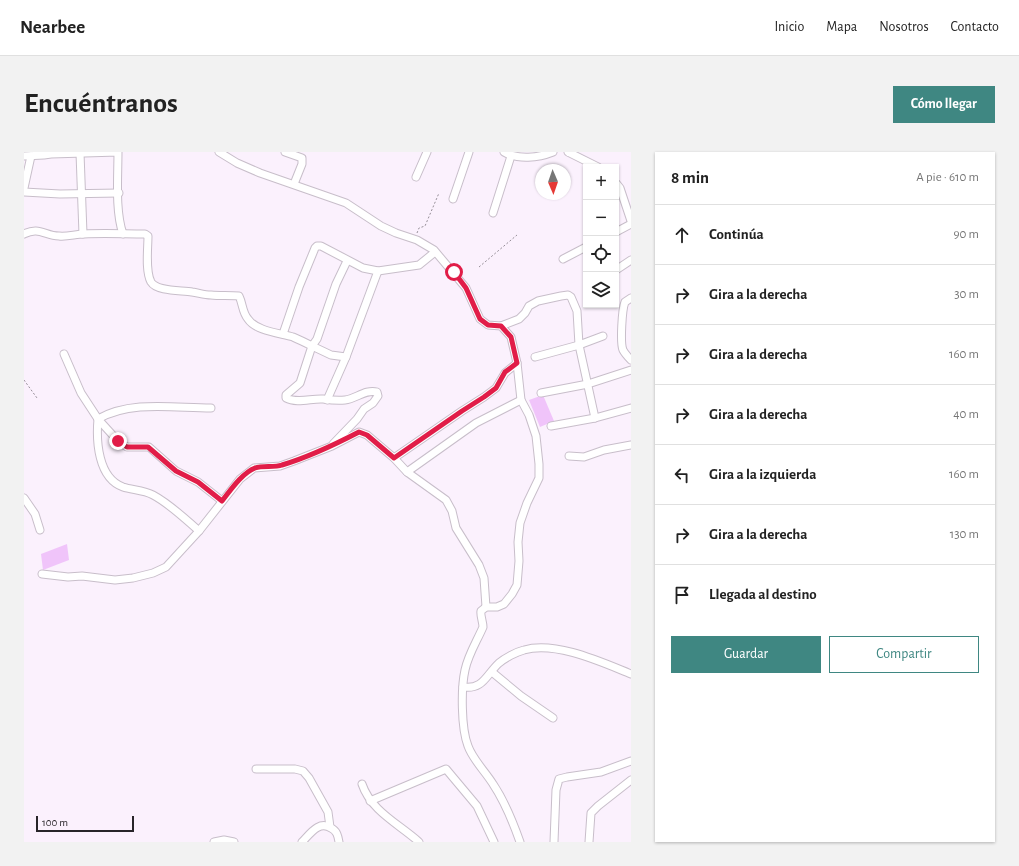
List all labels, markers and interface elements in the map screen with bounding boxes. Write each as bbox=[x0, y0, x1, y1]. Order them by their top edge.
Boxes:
text: Nearbee bbox=[20, 18, 85, 37]
text: Inicio bbox=[774, 20, 804, 34]
text: Mapa bbox=[826, 20, 857, 34]
text: Nosotros bbox=[879, 20, 929, 34]
text: Contacto bbox=[951, 20, 999, 34]
button: Cómo llegar bbox=[893, 86, 995, 123]
text: Encuéntranos bbox=[24, 90, 178, 118]
north arrow bbox=[535, 164, 571, 200]
map controls bbox=[583, 164, 619, 308]
button: + bbox=[583, 164, 619, 200]
text: 8 min bbox=[671, 169, 709, 186]
text: A pie · 610 m bbox=[916, 171, 979, 184]
button: − bbox=[583, 200, 619, 236]
icon: ahead bbox=[671, 224, 693, 246]
text: Continúa bbox=[709, 227, 764, 242]
text: 90 m bbox=[953, 228, 979, 241]
button: locate bbox=[583, 236, 619, 272]
route start bbox=[445, 263, 463, 281]
button: layers bbox=[583, 272, 619, 308]
icon: right bbox=[671, 284, 693, 306]
text: Gira a la derecha bbox=[709, 287, 808, 302]
text: 30 m bbox=[954, 288, 979, 301]
icon: right bbox=[671, 344, 693, 366]
text: Gira a la derecha bbox=[709, 347, 808, 362]
text: 160 m bbox=[949, 348, 979, 361]
icon: right bbox=[671, 404, 693, 426]
text: Gira a la derecha bbox=[709, 407, 808, 422]
text: 40 m bbox=[953, 408, 979, 421]
route end bbox=[109, 432, 127, 450]
icon: left bbox=[671, 464, 693, 486]
text: Gira a la izquierda bbox=[709, 467, 816, 482]
text: 160 m bbox=[949, 468, 979, 481]
icon: right bbox=[671, 524, 693, 546]
text: Gira a la derecha bbox=[709, 527, 808, 542]
text: 130 m bbox=[950, 528, 979, 541]
icon: arrive bbox=[671, 584, 693, 606]
text: Llegada al destino bbox=[709, 587, 817, 602]
button: Guardar bbox=[671, 636, 821, 673]
button: Compartir bbox=[829, 636, 979, 673]
scale bar bbox=[36, 814, 134, 833]
text: 100 m bbox=[42, 817, 68, 828]

